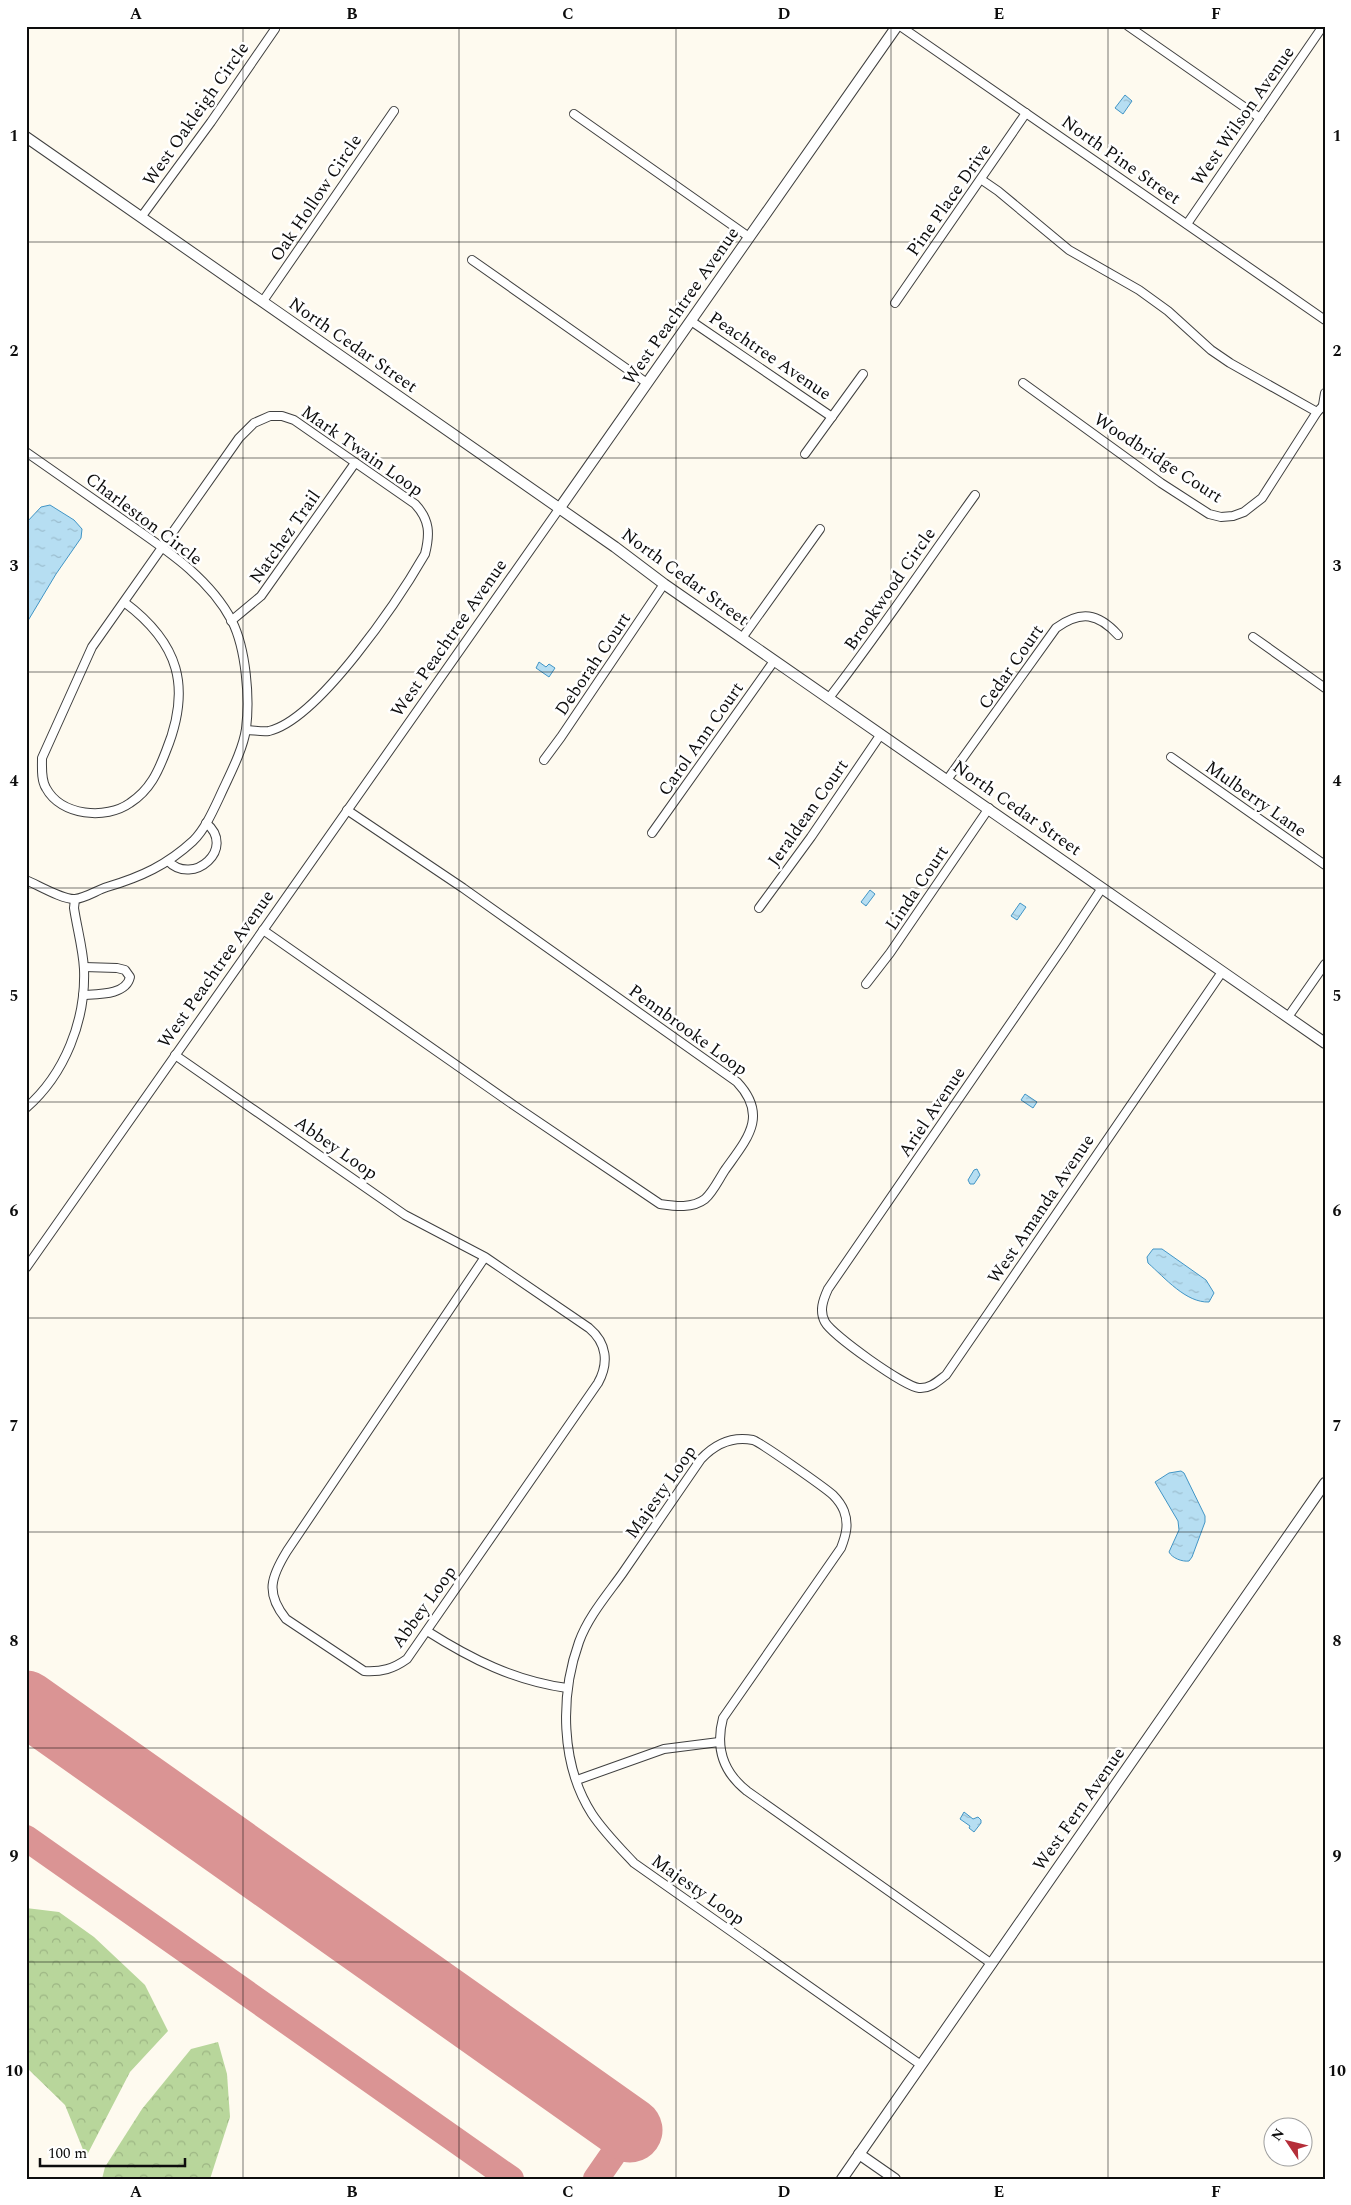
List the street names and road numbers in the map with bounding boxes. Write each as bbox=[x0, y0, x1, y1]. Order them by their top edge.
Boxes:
street label: West Oakleigh Circle bbox=[136, 36, 256, 192]
street label: West Wilson Avenue bbox=[1185, 41, 1301, 191]
street label: North Pine Street bbox=[1056, 109, 1186, 211]
street label: Oak Hollow Circle bbox=[263, 129, 369, 267]
street label: Pine Place Drive bbox=[900, 138, 998, 262]
street label: West Peachtree Avenue bbox=[616, 222, 746, 390]
street label: North Cedar Street bbox=[283, 290, 423, 400]
street label: Peachtree Avenue bbox=[703, 305, 837, 407]
street label: Mark Twain Loop bbox=[295, 399, 429, 503]
street label: Woodbridge Court bbox=[1088, 406, 1228, 510]
street label: Charleston Circle bbox=[80, 466, 208, 572]
street label: Natchez Trail bbox=[243, 485, 327, 589]
street label: North Cedar Street bbox=[616, 521, 754, 633]
street label: Brookwood Circle bbox=[837, 522, 943, 656]
street label: West Peachtree Avenue bbox=[384, 554, 514, 722]
street label: Deborah Court bbox=[548, 607, 638, 721]
street label: Cedar Court bbox=[972, 619, 1050, 715]
street label: Carol Ann Court bbox=[652, 676, 750, 802]
street label: North Cedar Street bbox=[947, 753, 1087, 863]
street label: Jeraldean Court bbox=[761, 754, 855, 872]
street label: Mulberry Lane bbox=[1200, 754, 1312, 844]
street label: Linda Court bbox=[879, 840, 955, 936]
street label: West Peachtree Avenue bbox=[151, 885, 281, 1053]
street label: Pennbrooke Loop bbox=[623, 978, 753, 1082]
street label: Ariel Avenue bbox=[892, 1061, 972, 1163]
street label: Abbey Loop bbox=[289, 1109, 383, 1187]
street label: West Amanda Avenue bbox=[981, 1129, 1101, 1289]
street label: Majesty Loop bbox=[619, 1440, 703, 1544]
street label: Abbey Loop bbox=[385, 1560, 463, 1654]
street label: West Fern Avenue bbox=[1026, 1742, 1132, 1876]
street label: Majesty Loop bbox=[646, 1848, 750, 1932]

